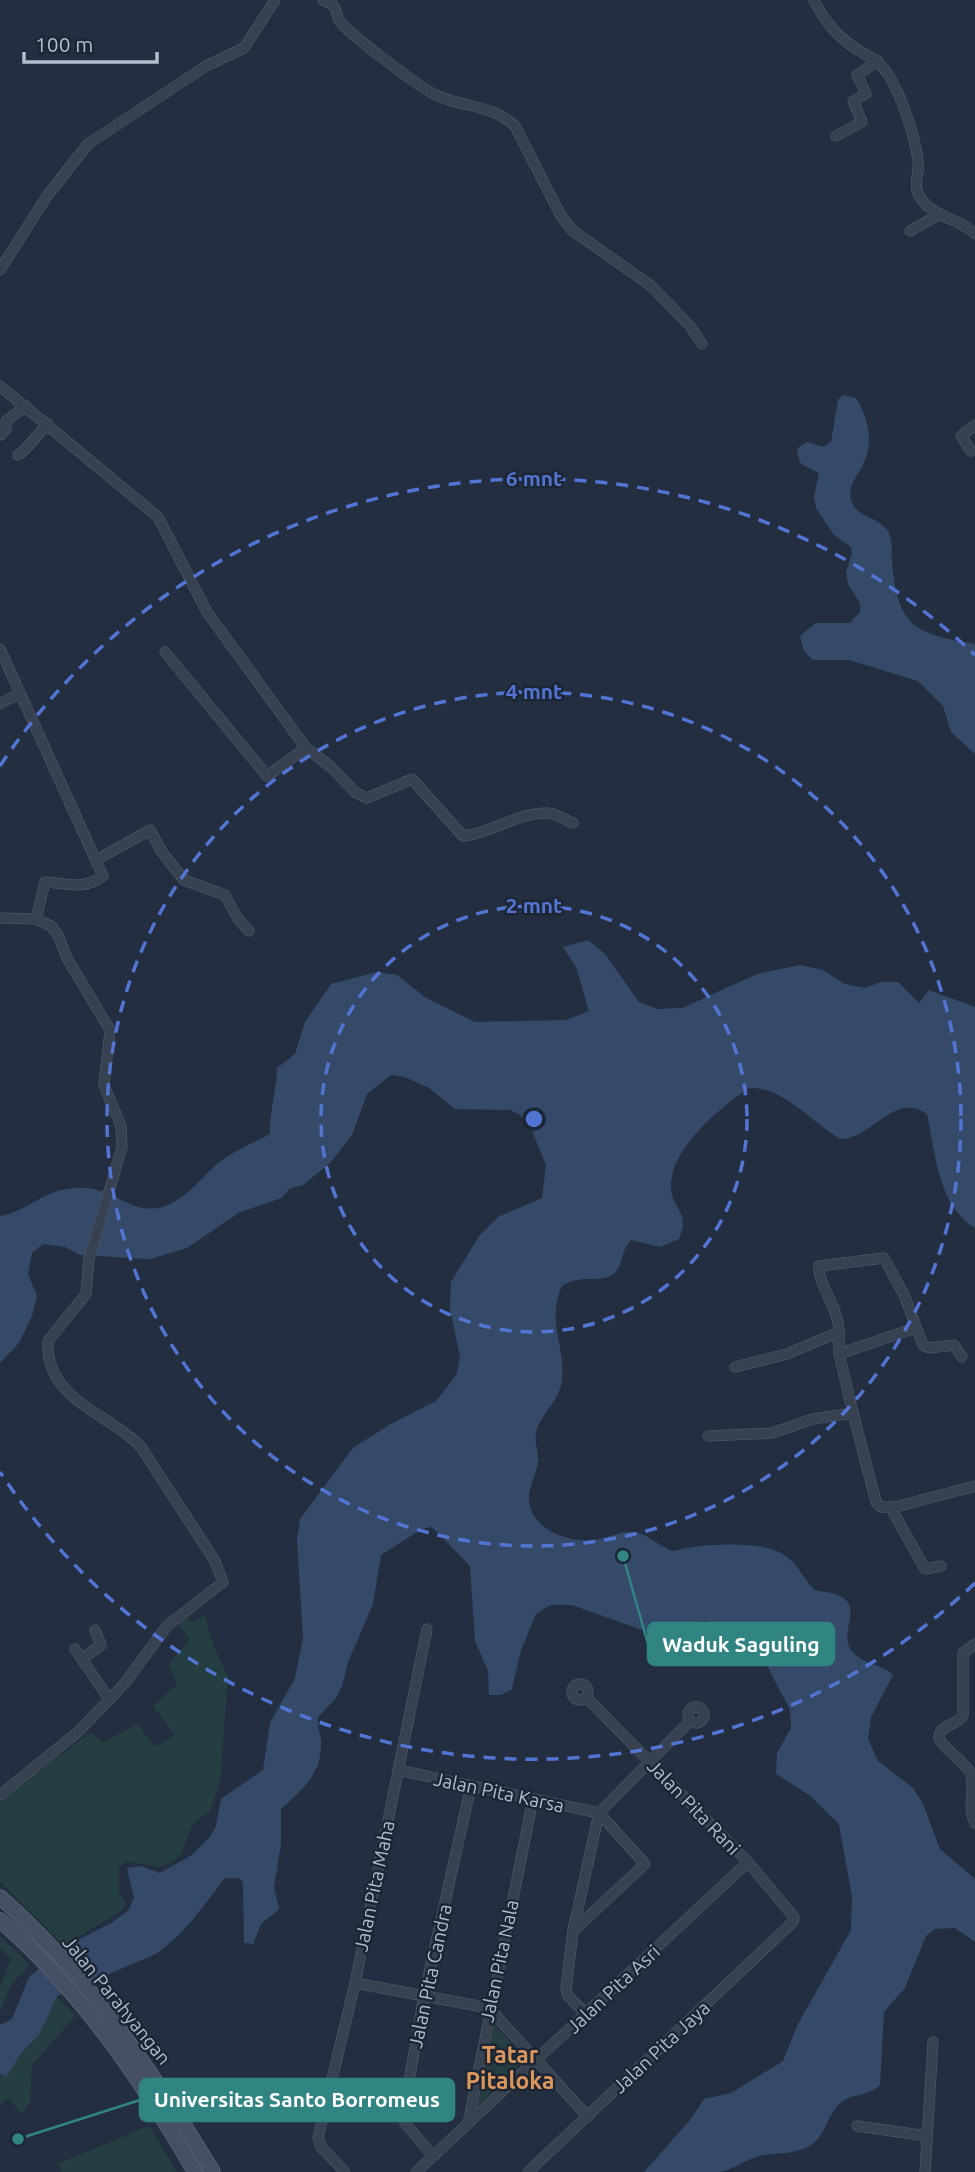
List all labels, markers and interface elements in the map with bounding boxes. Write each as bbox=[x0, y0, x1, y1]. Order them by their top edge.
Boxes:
scale bar bbox=[24, 21, 158, 65]
text: 100 m bbox=[35, 32, 93, 56]
text: 6 mnt bbox=[506, 466, 562, 490]
text: 4 mnt bbox=[506, 679, 562, 703]
text: 2 mnt bbox=[506, 893, 562, 917]
centre of rings bbox=[522, 1107, 546, 1131]
callout: Waduk Saguling bbox=[648, 1623, 834, 1665]
text: Waduk Saguling bbox=[662, 1632, 820, 1656]
street label: Jalan Pita Rani bbox=[643, 1755, 745, 1859]
street label: Jalan Pita Karsa bbox=[432, 1767, 566, 1817]
street label: Jalan Pita Maha bbox=[349, 1818, 399, 1954]
street label: Jalan Pita Nala bbox=[475, 1898, 523, 2024]
street label: Jalan Pita Candra bbox=[404, 1902, 456, 2050]
street label: Jalan Parahyangan bbox=[58, 1931, 176, 2069]
street label: Jalan Pita Asri bbox=[562, 1940, 664, 2038]
street label: Jalan Pita Jaya bbox=[608, 1996, 714, 2098]
district label: Tatar Pitaloka bbox=[465, 2042, 555, 2093]
callout: Universitas Santo Borromeus bbox=[140, 2079, 454, 2121]
text: Universitas Santo Borromeus bbox=[154, 2087, 440, 2111]

